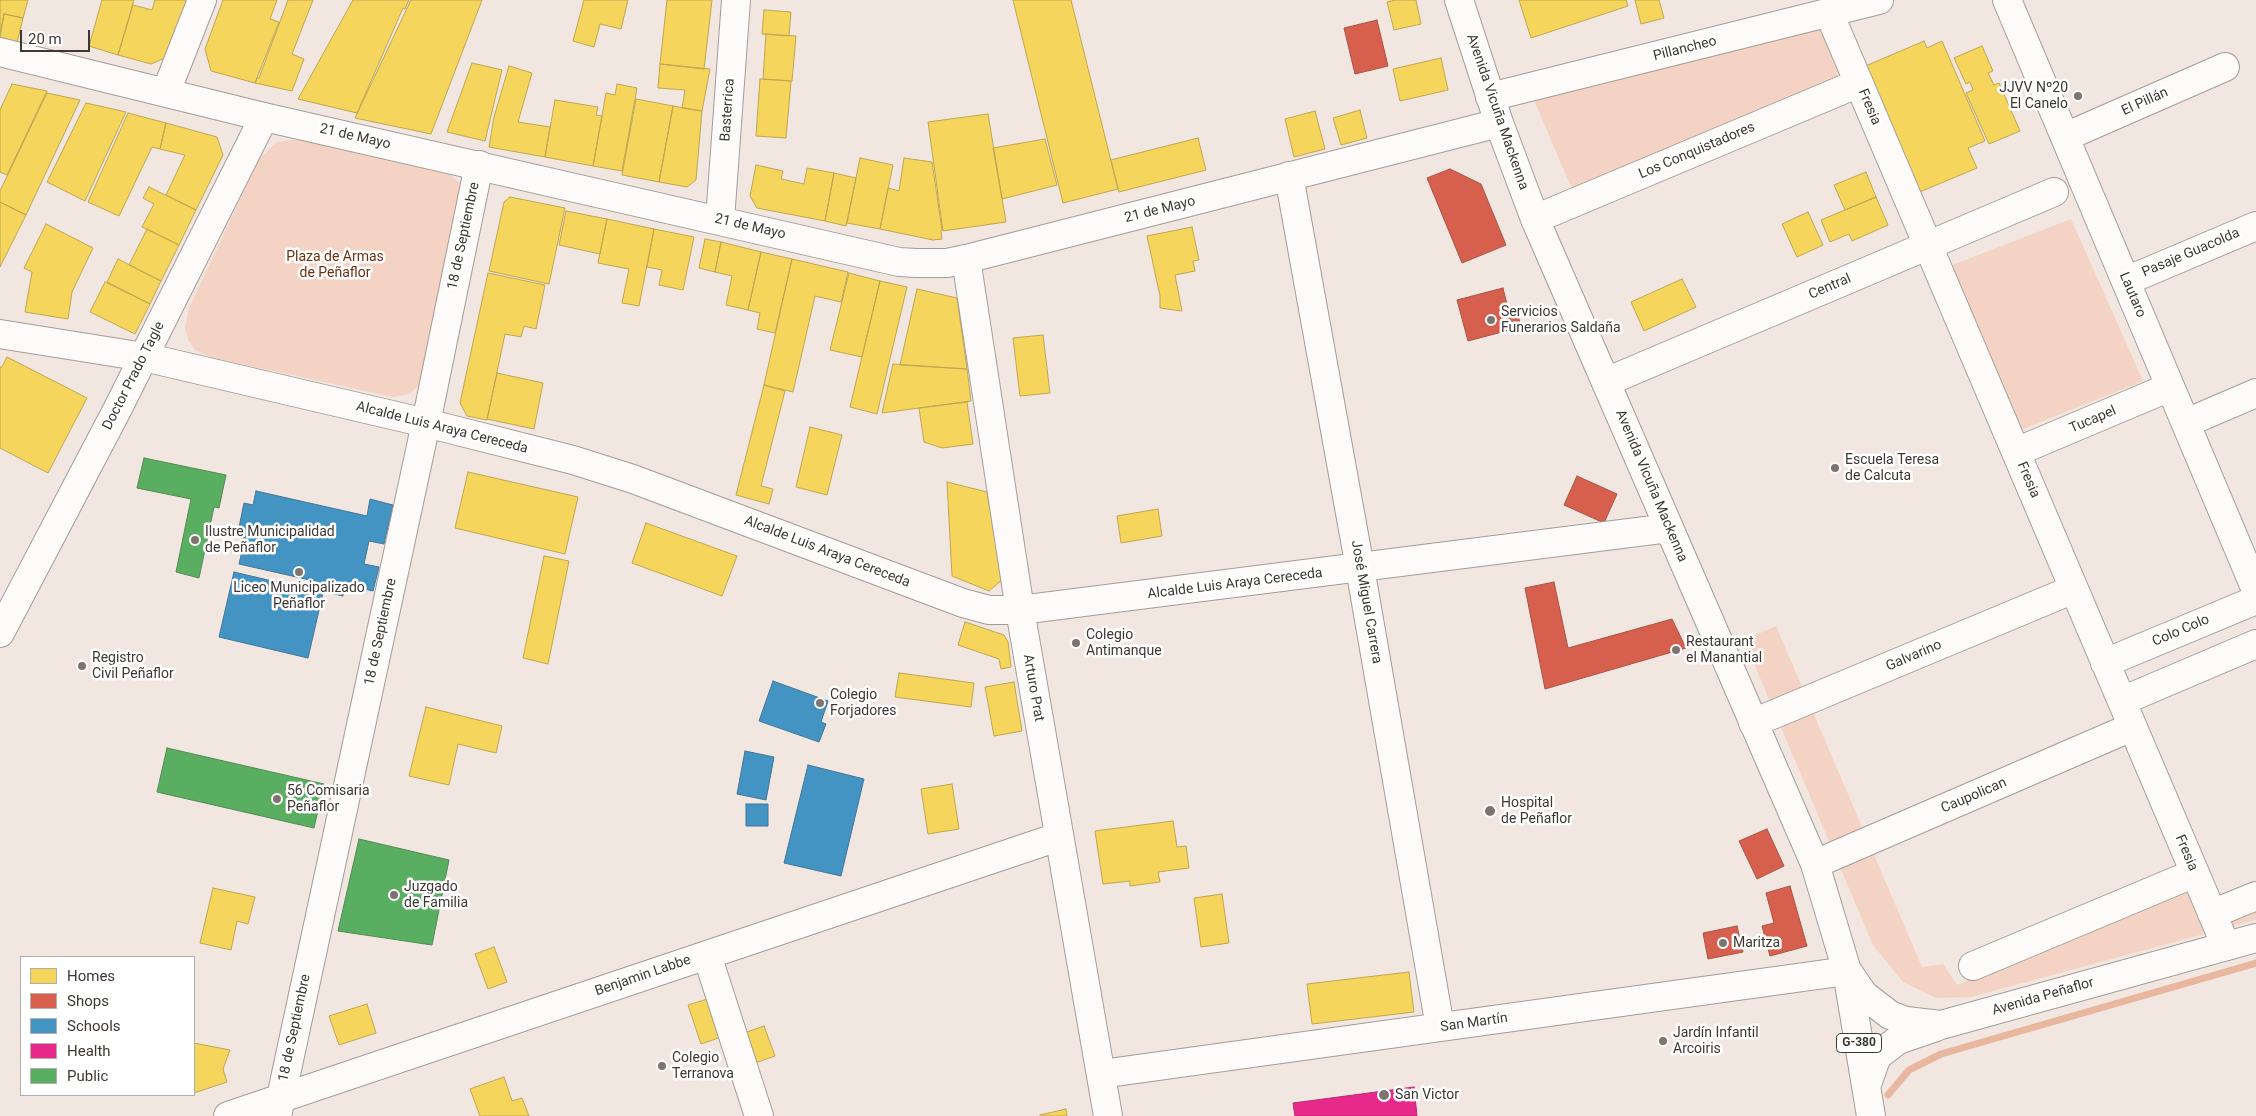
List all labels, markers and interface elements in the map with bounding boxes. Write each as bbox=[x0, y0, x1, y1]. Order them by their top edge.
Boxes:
scale bar bbox=[22, 20, 92, 52]
text: 20 m bbox=[28, 30, 62, 48]
street label: Avenida Vicuña Mackenna bbox=[1462, 32, 1532, 192]
street label: Pillancheo bbox=[1652, 33, 1718, 65]
street label: Basterrica bbox=[717, 78, 739, 142]
place label: JJVV Nº20 El Canelo bbox=[1999, 80, 2068, 112]
street label: El Pillán bbox=[2119, 84, 2171, 120]
street label: Fresia bbox=[1854, 86, 1884, 128]
marker: JJVV Nº20 El Canelo bbox=[2072, 90, 2084, 102]
street label: Los Conquistadores bbox=[1636, 119, 1758, 183]
street label: 21 de Mayo bbox=[318, 121, 392, 153]
street label: 18 de Septiembre bbox=[444, 181, 484, 291]
street label: 21 de Mayo bbox=[1123, 193, 1197, 227]
street label: 21 de Mayo bbox=[713, 211, 787, 243]
street label: Pasaje Guacolda bbox=[2140, 225, 2242, 281]
park label: Plaza de Armas de Peñaflor bbox=[286, 249, 384, 282]
street label: Lautaro bbox=[2115, 270, 2149, 320]
street label: Central bbox=[1806, 271, 1854, 303]
place label: Servicios Funerarios Saldaña bbox=[1501, 304, 1621, 336]
marker: Servicios Funerarios Saldaña bbox=[1485, 314, 1497, 326]
street label: Doctor Prado Tagle bbox=[99, 319, 169, 433]
street label: Alcalde Luis Araya Cereceda bbox=[354, 399, 530, 457]
street label: Tucapel bbox=[2067, 403, 2119, 437]
street label: Avenida Vicuña Mackenna bbox=[1611, 407, 1691, 565]
place label: Escuela Teresa de Calcuta bbox=[1845, 452, 1939, 484]
street label: Fresia bbox=[2013, 459, 2043, 501]
marker: Escuela Teresa de Calcuta bbox=[1829, 462, 1841, 474]
street label: Alcalde Luis Araya Cereceda bbox=[742, 513, 912, 591]
place label: Ilustre Municipalidad de Peñaflor bbox=[205, 524, 335, 556]
marker: Ilustre Municipalidad de Peñaflor bbox=[189, 534, 201, 546]
street label: José Miguel Carrera bbox=[1347, 539, 1385, 665]
street label: Alcalde Luis Araya Cereceda bbox=[1146, 565, 1324, 603]
marker: Liceo Municipalizado Peñaflor bbox=[293, 566, 305, 578]
street label: 18 de Septiembre bbox=[361, 577, 401, 687]
place label: Liceo Municipalizado Peñaflor bbox=[233, 580, 365, 612]
street label: Colo Colo bbox=[2150, 611, 2212, 651]
place label: Colegio Antimanque bbox=[1086, 627, 1162, 660]
place label: Restaurant el Manantial bbox=[1686, 634, 1762, 666]
marker: Colegio Antimanque bbox=[1070, 637, 1082, 649]
street label: Galvarino bbox=[1884, 637, 1944, 675]
marker: Restaurant el Manantial bbox=[1670, 644, 1682, 656]
place label: Registro Civil Peñaflor bbox=[92, 650, 174, 682]
street label: Arturo Prat bbox=[1019, 653, 1047, 723]
marker: Registro Civil Peñaflor bbox=[76, 660, 88, 672]
place label: Colegio Forjadores bbox=[830, 687, 896, 720]
marker: Colegio Forjadores bbox=[814, 697, 826, 709]
street label: Caupolican bbox=[1939, 775, 2009, 817]
place label: 56 Comisaria Peñaflor bbox=[287, 783, 370, 816]
marker: 56 Comisaria Peñaflor bbox=[271, 793, 283, 805]
place label: Hospital de Peñaflor bbox=[1501, 795, 1572, 828]
marker: Hospital de Peñaflor bbox=[1483, 804, 1497, 818]
street label: Fresia bbox=[2171, 832, 2201, 874]
place label: Juzgado de Familia bbox=[404, 879, 468, 912]
marker: Juzgado de Familia bbox=[388, 889, 400, 901]
place label: Maritza bbox=[1733, 935, 1780, 951]
marker: Maritza bbox=[1717, 937, 1729, 949]
street label: Benjamin Labbe bbox=[593, 952, 693, 1000]
legend bbox=[20, 956, 195, 1096]
text: Homes bbox=[67, 967, 115, 985]
street label: 18 de Septiembre bbox=[275, 973, 315, 1083]
street label: Avenida Peñaflor bbox=[1990, 974, 2096, 1020]
text: Shops bbox=[67, 992, 109, 1010]
street label: San Martín bbox=[1439, 1010, 1509, 1036]
text: Schools bbox=[67, 1017, 121, 1035]
place label: Jardín Infantil Arcoiris bbox=[1673, 1025, 1759, 1058]
road number: G-380 bbox=[1836, 1034, 1882, 1052]
marker: Jardín Infantil Arcoiris bbox=[1657, 1035, 1669, 1047]
text: Health bbox=[67, 1042, 111, 1060]
place label: Colegio Terranova bbox=[672, 1050, 734, 1082]
marker: Colegio Terranova bbox=[656, 1060, 668, 1072]
text: Public bbox=[67, 1067, 108, 1085]
place label: San Victor bbox=[1395, 1087, 1459, 1103]
marker: San Victor bbox=[1377, 1088, 1391, 1102]

